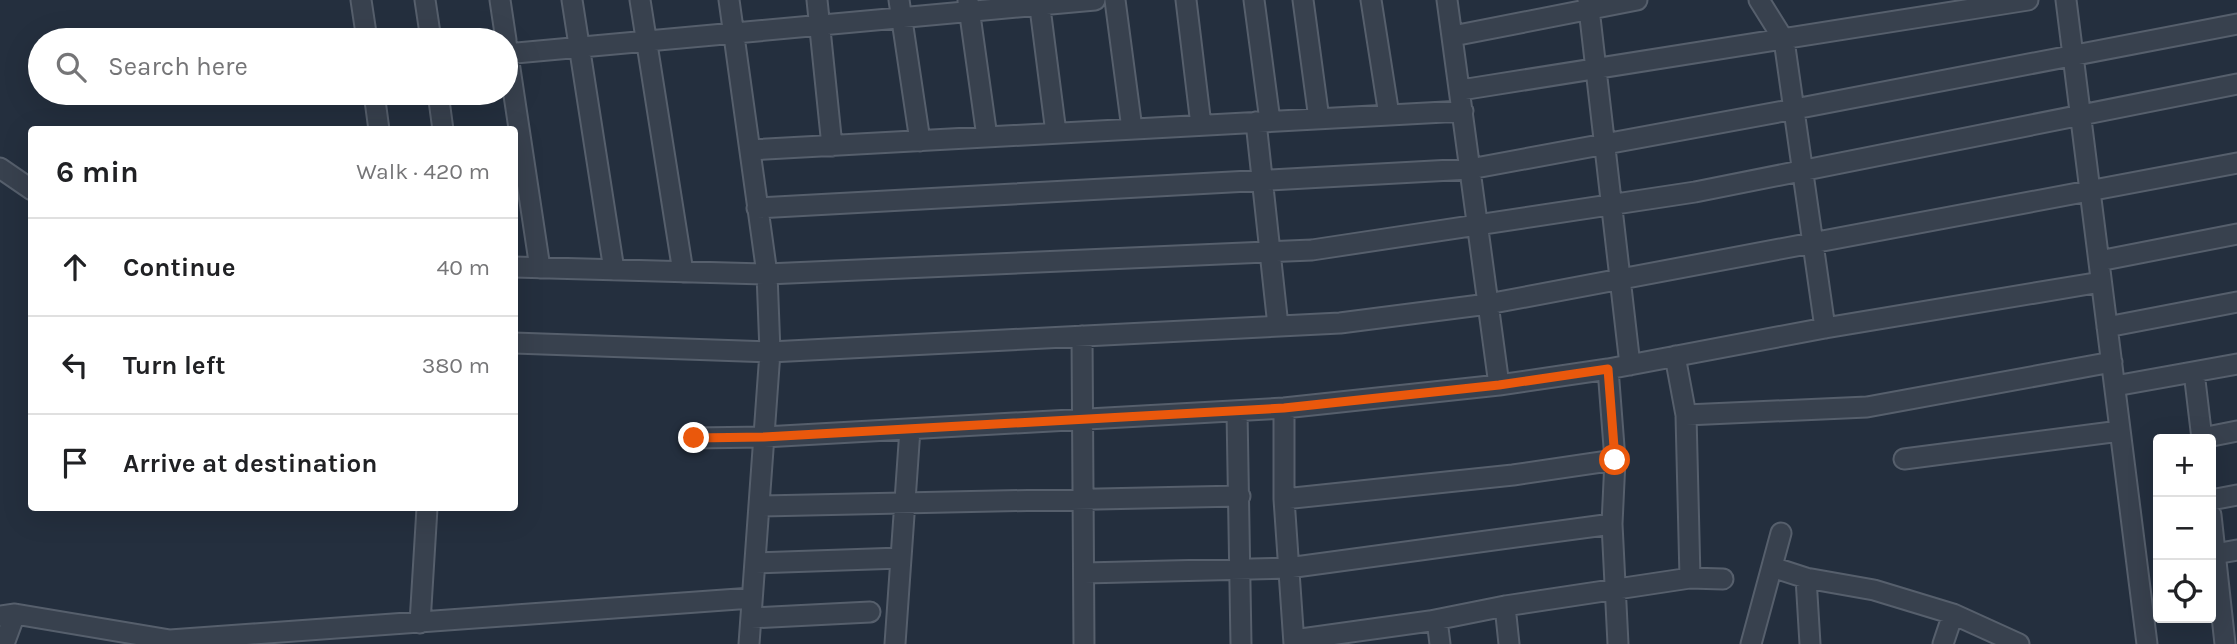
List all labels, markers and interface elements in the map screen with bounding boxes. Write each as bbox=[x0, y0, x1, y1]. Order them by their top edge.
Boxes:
search box bbox=[28, 28, 518, 105]
icon: search bbox=[52, 48, 90, 86]
text: Search here bbox=[108, 51, 248, 82]
text: 6 min bbox=[56, 154, 139, 190]
text: Walk · 420 m bbox=[356, 158, 490, 185]
icon: ahead bbox=[56, 248, 94, 286]
text: Continue bbox=[123, 252, 235, 283]
text: 40 m bbox=[437, 254, 490, 281]
icon: left bbox=[56, 346, 94, 384]
text: Turn left bbox=[123, 350, 225, 381]
text: 380 m bbox=[422, 352, 490, 379]
route end bbox=[678, 422, 709, 453]
map controls bbox=[2153, 434, 2216, 623]
button: + bbox=[2153, 434, 2216, 497]
icon: arrive bbox=[56, 444, 94, 482]
route start bbox=[1599, 444, 1630, 475]
text: Arrive at destination bbox=[123, 448, 377, 479]
button: − bbox=[2153, 497, 2216, 560]
button: locate bbox=[2153, 560, 2216, 623]

